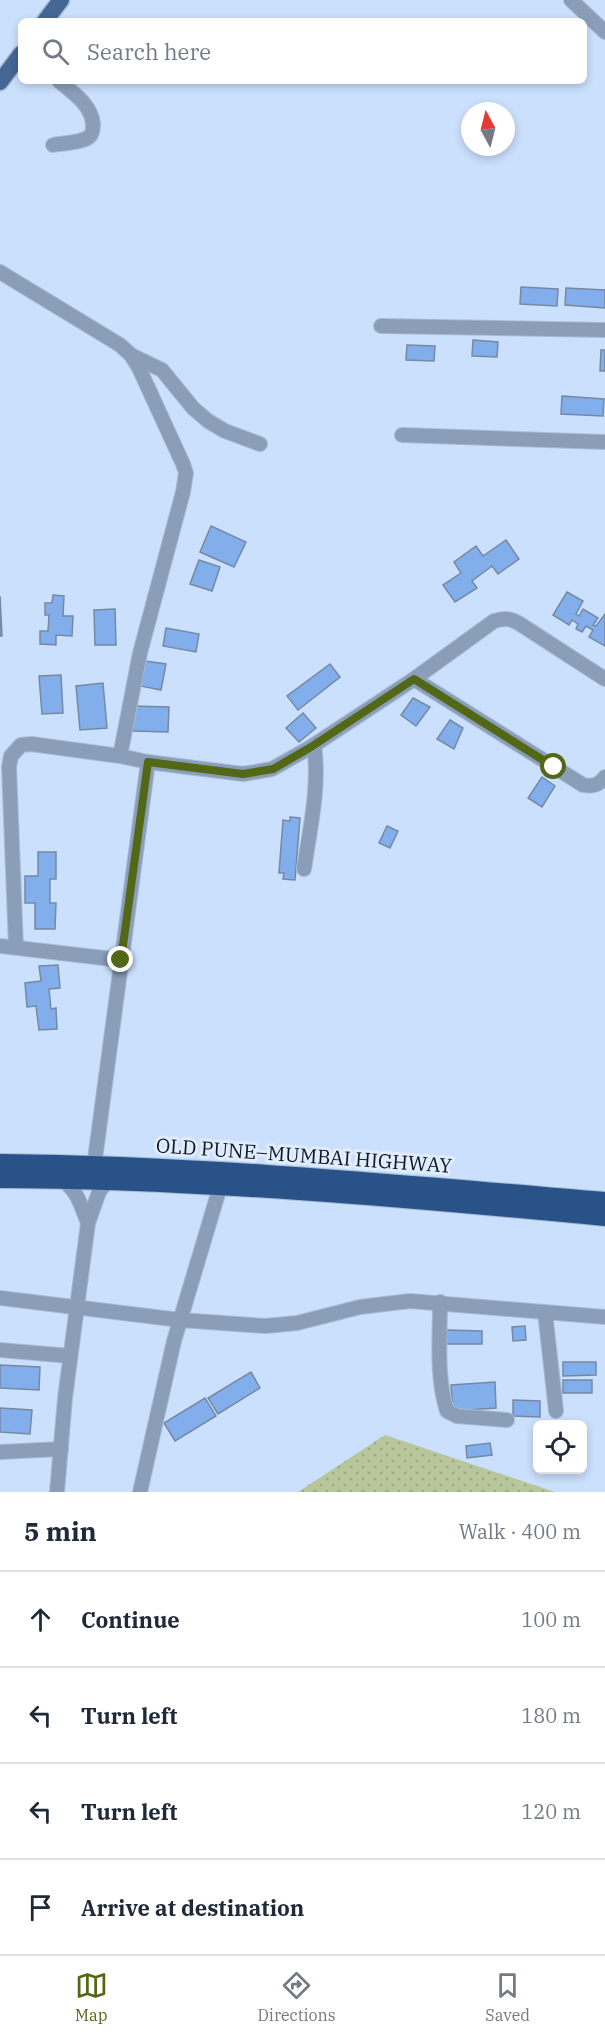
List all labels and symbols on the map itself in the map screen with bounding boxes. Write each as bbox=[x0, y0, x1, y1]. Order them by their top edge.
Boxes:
north arrow bbox=[461, 102, 515, 156]
route start bbox=[540, 753, 566, 779]
route end bbox=[107, 946, 133, 972]
street label: OLD PUNE–MUMBAI HIGHWAY bbox=[155, 1131, 453, 1179]

